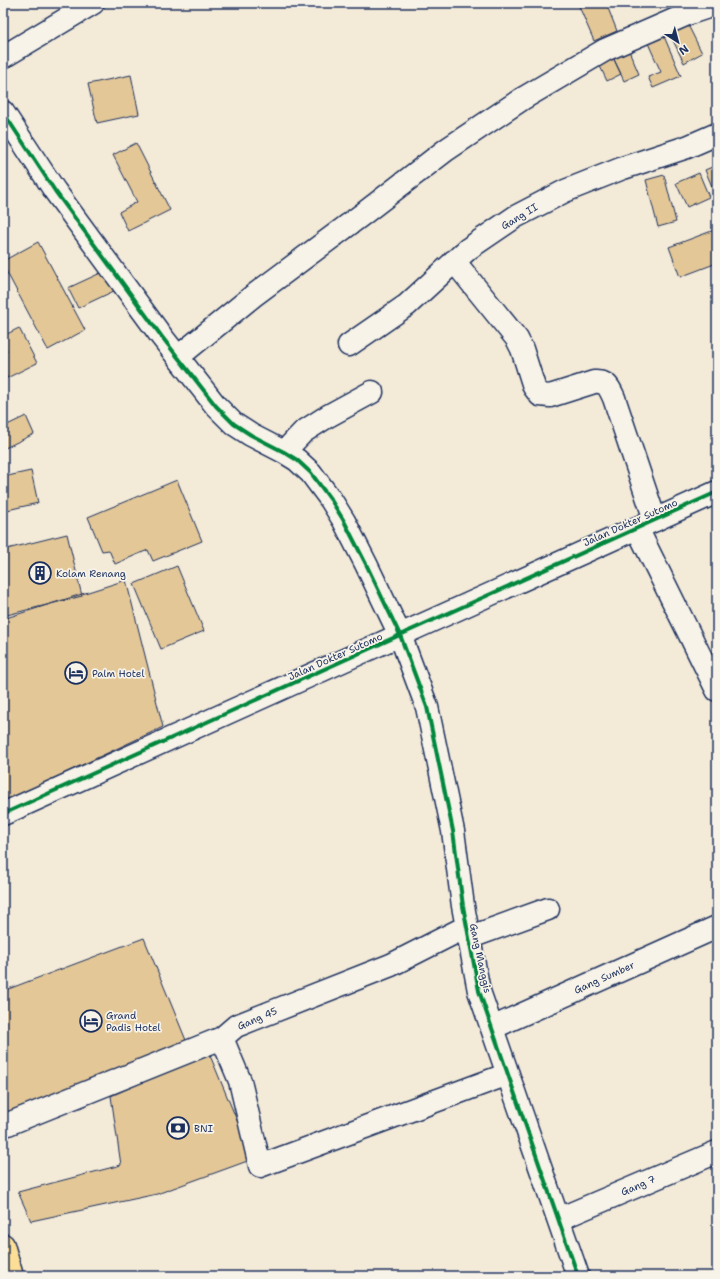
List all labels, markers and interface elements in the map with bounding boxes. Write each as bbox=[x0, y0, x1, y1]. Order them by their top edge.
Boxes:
north arrow bbox=[658, 22, 698, 62]
text: N bbox=[675, 41, 692, 58]
street label: Gang II bbox=[499, 200, 540, 232]
street label: Jalan Dokter Sutomo bbox=[581, 496, 680, 549]
building icon: Kolam Renang bbox=[27, 560, 53, 586]
place label: Kolam Renang bbox=[56, 567, 126, 580]
street label: Jalan Dokter Sutomo bbox=[286, 630, 385, 683]
hotel icon: Palm Hotel bbox=[63, 660, 89, 686]
place label: Palm Hotel bbox=[92, 667, 144, 680]
street label: Gang Manggis bbox=[467, 922, 494, 994]
street label: Gang Sumber bbox=[572, 958, 637, 997]
street label: Gang 45 bbox=[235, 1004, 279, 1033]
hotel icon: Grand Padis Hotel bbox=[78, 1008, 104, 1034]
place label: Grand Padis Hotel bbox=[106, 1009, 161, 1034]
bank icon: BNI bbox=[165, 1115, 191, 1141]
place label: BNI bbox=[194, 1122, 214, 1135]
street label: Gang 7 bbox=[619, 1172, 657, 1199]

